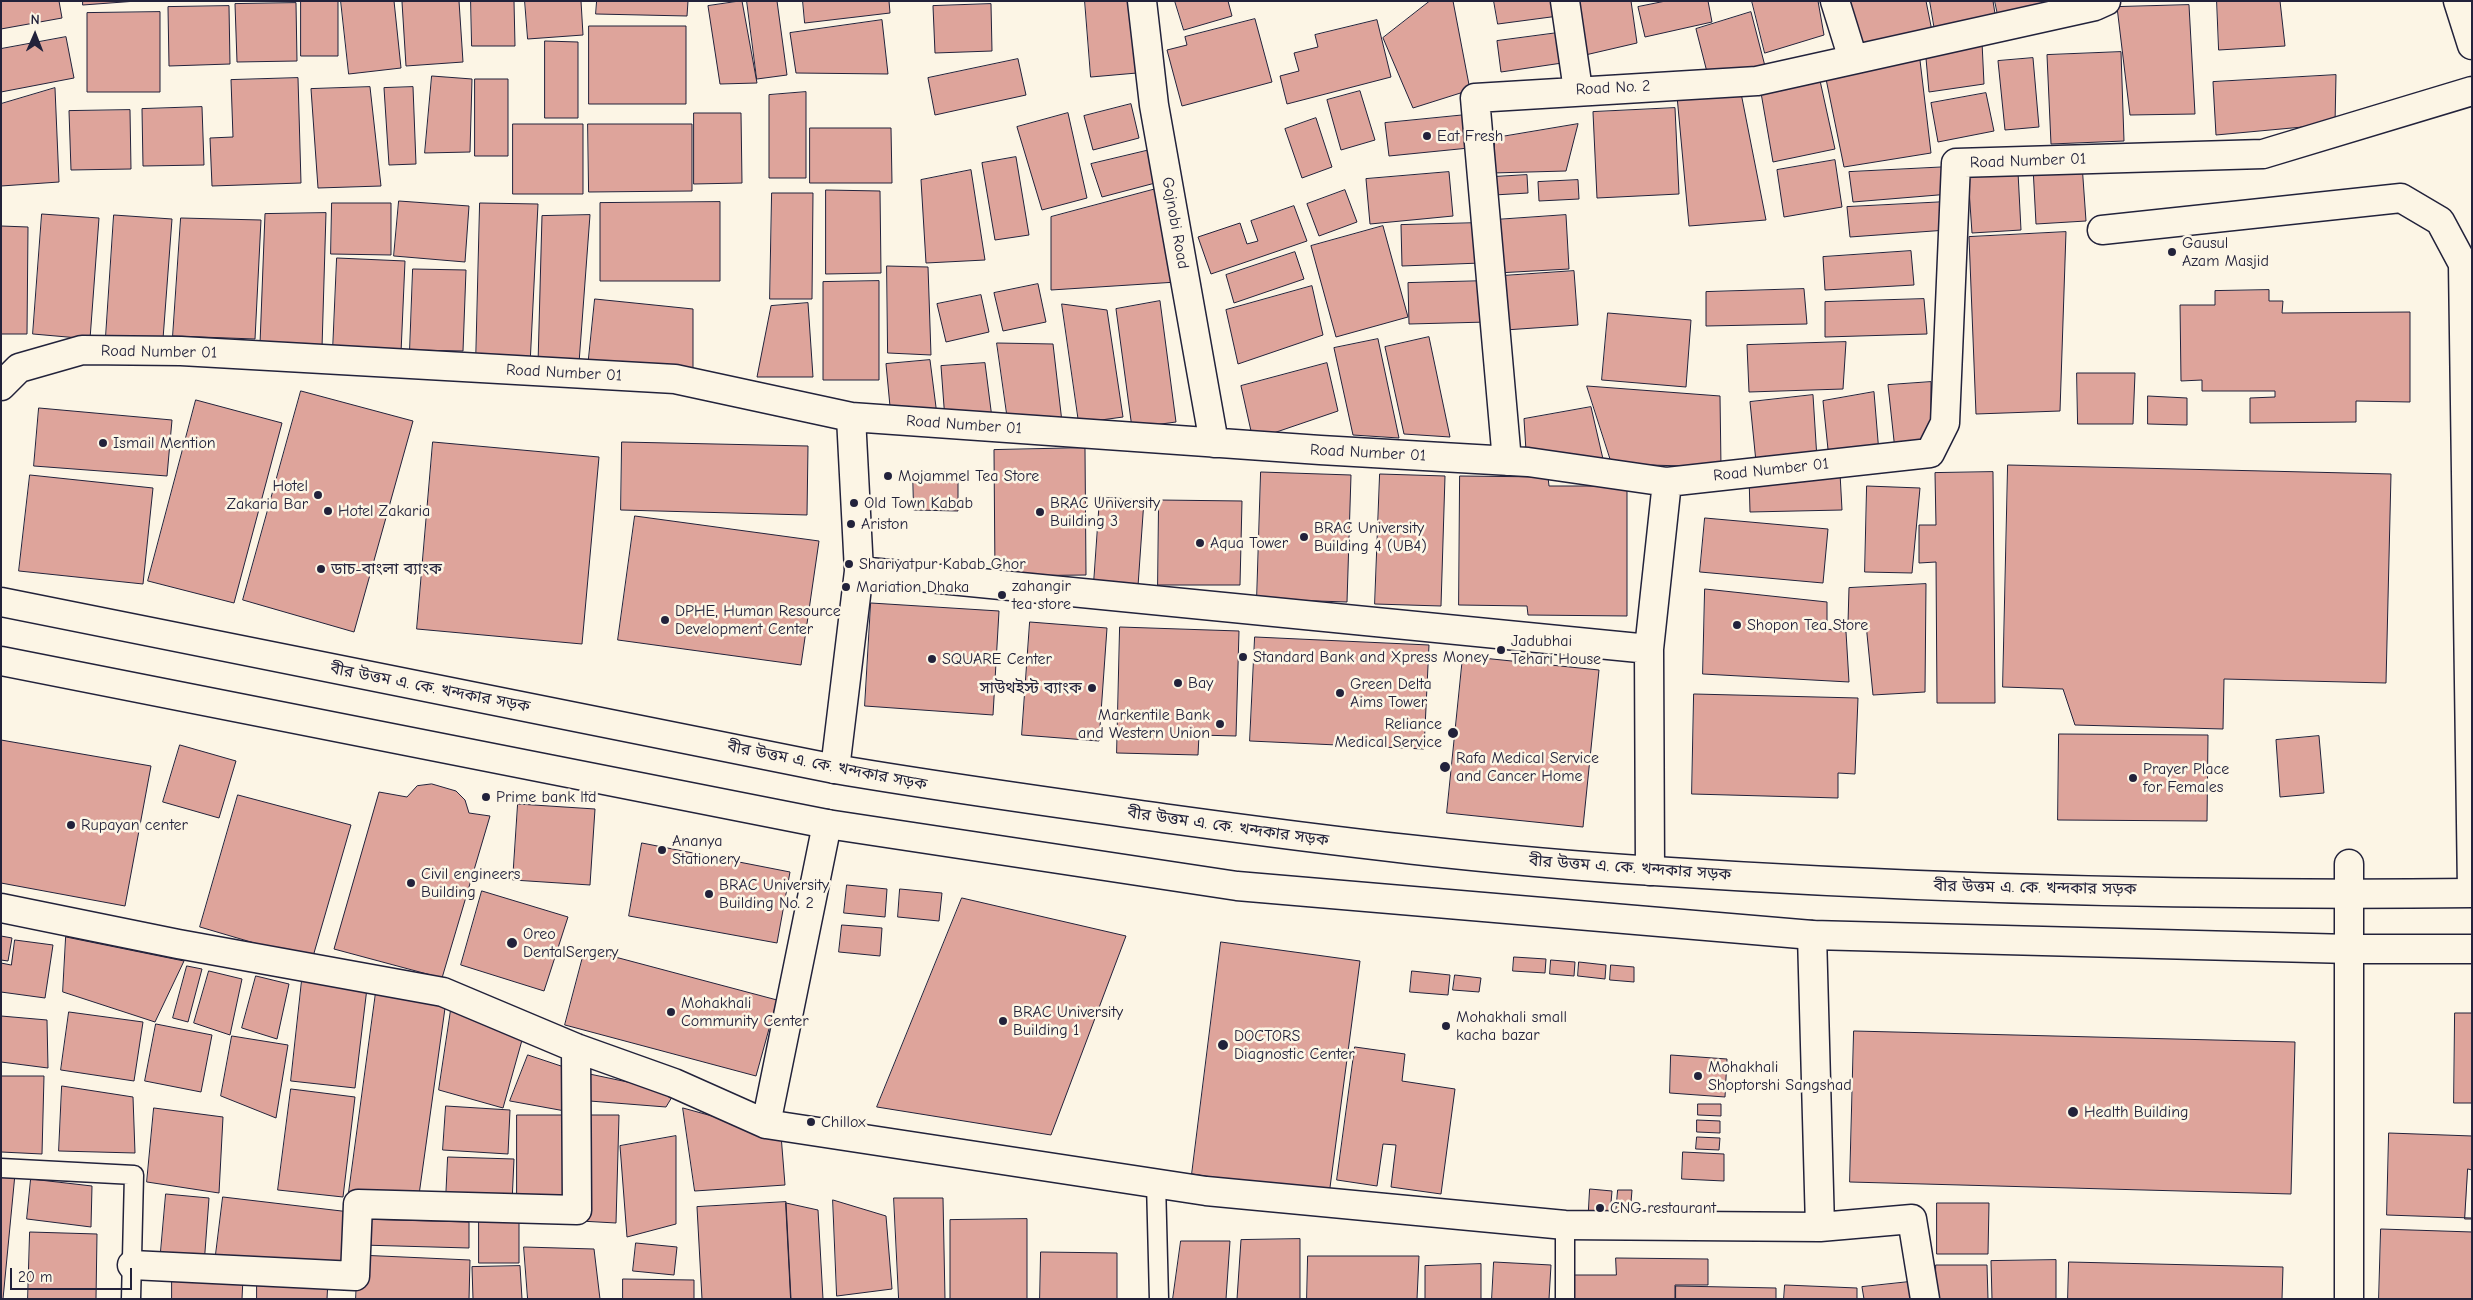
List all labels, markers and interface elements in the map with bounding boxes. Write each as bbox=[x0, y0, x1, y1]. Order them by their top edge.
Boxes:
north arrow bbox=[10, 10, 60, 60]
text: N bbox=[31, 11, 40, 28]
street label: Road No. 2 bbox=[1575, 76, 1651, 100]
place label: Eat Fresh bbox=[1437, 126, 1503, 146]
marker: Eat Fresh bbox=[1421, 130, 1433, 142]
street label: Road Number 01 bbox=[1970, 149, 2086, 173]
street label: Gojnobi Road bbox=[1157, 176, 1193, 270]
place label: Gausul Azam Masjid bbox=[2182, 233, 2269, 271]
marker: Gausul Azam Masjid bbox=[2166, 246, 2178, 258]
street label: Road Number 01 bbox=[101, 341, 217, 363]
street label: Road Number 01 bbox=[505, 360, 623, 386]
street label: Road Number 01 bbox=[905, 411, 1023, 439]
place label: Ismail Mention bbox=[113, 433, 216, 453]
marker: Ismail Mention bbox=[97, 437, 109, 449]
street label: Road Number 01 bbox=[1309, 440, 1427, 466]
street label: Road Number 01 bbox=[1712, 454, 1830, 486]
place label: Mojammel Tea Store bbox=[898, 466, 1039, 486]
marker: Mojammel Tea Store bbox=[882, 470, 894, 482]
place label: Hotel Zakaria Bar bbox=[227, 476, 308, 514]
marker: Hotel Zakaria Bar bbox=[312, 489, 324, 501]
place label: Old Town Kabab bbox=[864, 493, 973, 513]
place label: BRAC University Building 3 bbox=[1050, 493, 1160, 531]
marker: Old Town Kabab bbox=[848, 497, 860, 509]
place label: Hotel Zakaria bbox=[338, 501, 430, 521]
marker: Hotel Zakaria bbox=[322, 505, 334, 517]
marker: BRAC University Building 3 bbox=[1034, 506, 1046, 518]
place label: Ariston bbox=[861, 514, 908, 534]
marker: Ariston bbox=[845, 518, 857, 530]
place label: BRAC University Building 4 (UB4) bbox=[1314, 518, 1427, 556]
marker: BRAC University Building 4 (UB4) bbox=[1298, 531, 1310, 543]
place label: Aqua Tower bbox=[1210, 533, 1288, 553]
marker: Aqua Tower bbox=[1194, 537, 1206, 549]
place label: Shariyatpur Kabab Ghor bbox=[859, 554, 1026, 574]
marker: Shariyatpur Kabab Ghor bbox=[843, 558, 855, 570]
place label: ডাচ-বাংলা ব্যাংক bbox=[331, 559, 442, 579]
marker: ডাচ-বাংলা ব্যাংক bbox=[315, 563, 327, 575]
place label: zahangir tea store bbox=[1012, 576, 1071, 614]
place label: Mariation Dhaka bbox=[856, 577, 969, 597]
marker: Mariation Dhaka bbox=[840, 581, 852, 593]
marker: zahangir tea store bbox=[996, 589, 1008, 601]
place label: DPHE, Human Resource Development Center bbox=[675, 601, 841, 639]
marker: DPHE, Human Resource Development Center bbox=[659, 614, 671, 626]
place label: Shopon Tea Store bbox=[1747, 615, 1868, 635]
marker: Shopon Tea Store bbox=[1731, 619, 1743, 631]
place label: Jadubhai Tehari House bbox=[1511, 631, 1601, 669]
marker: Jadubhai Tehari House bbox=[1495, 644, 1507, 656]
place label: Standard Bank and Xpress Money bbox=[1253, 647, 1489, 667]
place label: SQUARE Center bbox=[942, 649, 1052, 669]
marker: Standard Bank and Xpress Money bbox=[1237, 651, 1249, 663]
marker: SQUARE Center bbox=[926, 653, 938, 665]
street label: বীর উত্তম এ. কে. খন্দকার সড়ক bbox=[329, 659, 531, 717]
place label: Bay bbox=[1188, 673, 1213, 693]
place label: Green Delta Aims Tower bbox=[1350, 674, 1432, 712]
marker: Bay bbox=[1172, 677, 1184, 689]
place label: সাউথইস্ট ব্যাংক bbox=[980, 678, 1082, 698]
marker: সাউথইস্ট ব্যাংক bbox=[1086, 682, 1098, 694]
marker: Green Delta Aims Tower bbox=[1334, 687, 1346, 699]
place label: Markentile Bank and Western Union bbox=[1078, 705, 1210, 743]
place label: Reliance Medical Service bbox=[1334, 714, 1442, 752]
marker: Markentile Bank and Western Union bbox=[1214, 718, 1226, 730]
marker: Reliance Medical Service bbox=[1446, 726, 1460, 740]
street label: বীর উত্তম এ. কে. খন্দকার সড়ক bbox=[726, 737, 928, 795]
place label: Rafa Medical Service and Cancer Home bbox=[1456, 748, 1599, 786]
place label: Prayer Place for Females bbox=[2143, 759, 2229, 797]
marker: Rafa Medical Service and Cancer Home bbox=[1438, 760, 1452, 774]
marker: Prayer Place for Females bbox=[2127, 772, 2139, 784]
place label: Prime bank ltd bbox=[496, 787, 596, 807]
marker: Prime bank ltd bbox=[480, 791, 492, 803]
street label: বীর উত্তম এ. কে. খন্দকার সড়ক bbox=[1126, 803, 1330, 851]
place label: Rupayan center bbox=[81, 815, 188, 835]
marker: Rupayan center bbox=[65, 819, 77, 831]
place label: Ananya Stationery bbox=[672, 831, 740, 869]
marker: Ananya Stationery bbox=[656, 844, 668, 856]
street label: বীর উত্তম এ. কে. খন্দকার সড়ক bbox=[1528, 851, 1732, 885]
place label: Civil engineers Building bbox=[421, 864, 520, 902]
place label: BRAC University Building No. 2 bbox=[719, 875, 829, 913]
marker: Civil engineers Building bbox=[405, 877, 417, 889]
street label: বীর উত্তম এ. কে. খন্দকার সড়ক bbox=[1933, 877, 2137, 899]
marker: BRAC University Building No. 2 bbox=[703, 888, 715, 900]
place label: Oreo DentalSergery bbox=[523, 924, 619, 962]
marker: Oreo DentalSergery bbox=[505, 936, 519, 950]
place label: Mohakhali Community Center bbox=[681, 993, 809, 1031]
place label: BRAC University Building 1 bbox=[1013, 1002, 1123, 1040]
marker: Mohakhali Community Center bbox=[665, 1006, 677, 1018]
place label: Mohakhali small kacha bazar bbox=[1456, 1007, 1567, 1045]
marker: BRAC University Building 1 bbox=[997, 1015, 1009, 1027]
marker: Mohakhali small kacha bazar bbox=[1440, 1020, 1452, 1032]
place label: DOCTORS Diagnostic Center bbox=[1234, 1026, 1355, 1064]
marker: DOCTORS Diagnostic Center bbox=[1216, 1038, 1230, 1052]
place label: Mohakhali Shoptorshi Sangshad bbox=[1708, 1057, 1852, 1095]
marker: Mohakhali Shoptorshi Sangshad bbox=[1692, 1070, 1704, 1082]
place label: Health Building bbox=[2084, 1102, 2189, 1122]
marker: Health Building bbox=[2066, 1105, 2080, 1119]
place label: Chillox bbox=[821, 1112, 866, 1132]
marker: Chillox bbox=[805, 1116, 817, 1128]
place label: CNG restaurant bbox=[1610, 1198, 1716, 1218]
marker: CNG restaurant bbox=[1594, 1202, 1606, 1214]
scale bar bbox=[12, 1258, 135, 1290]
text: 20 m bbox=[18, 1268, 52, 1286]

